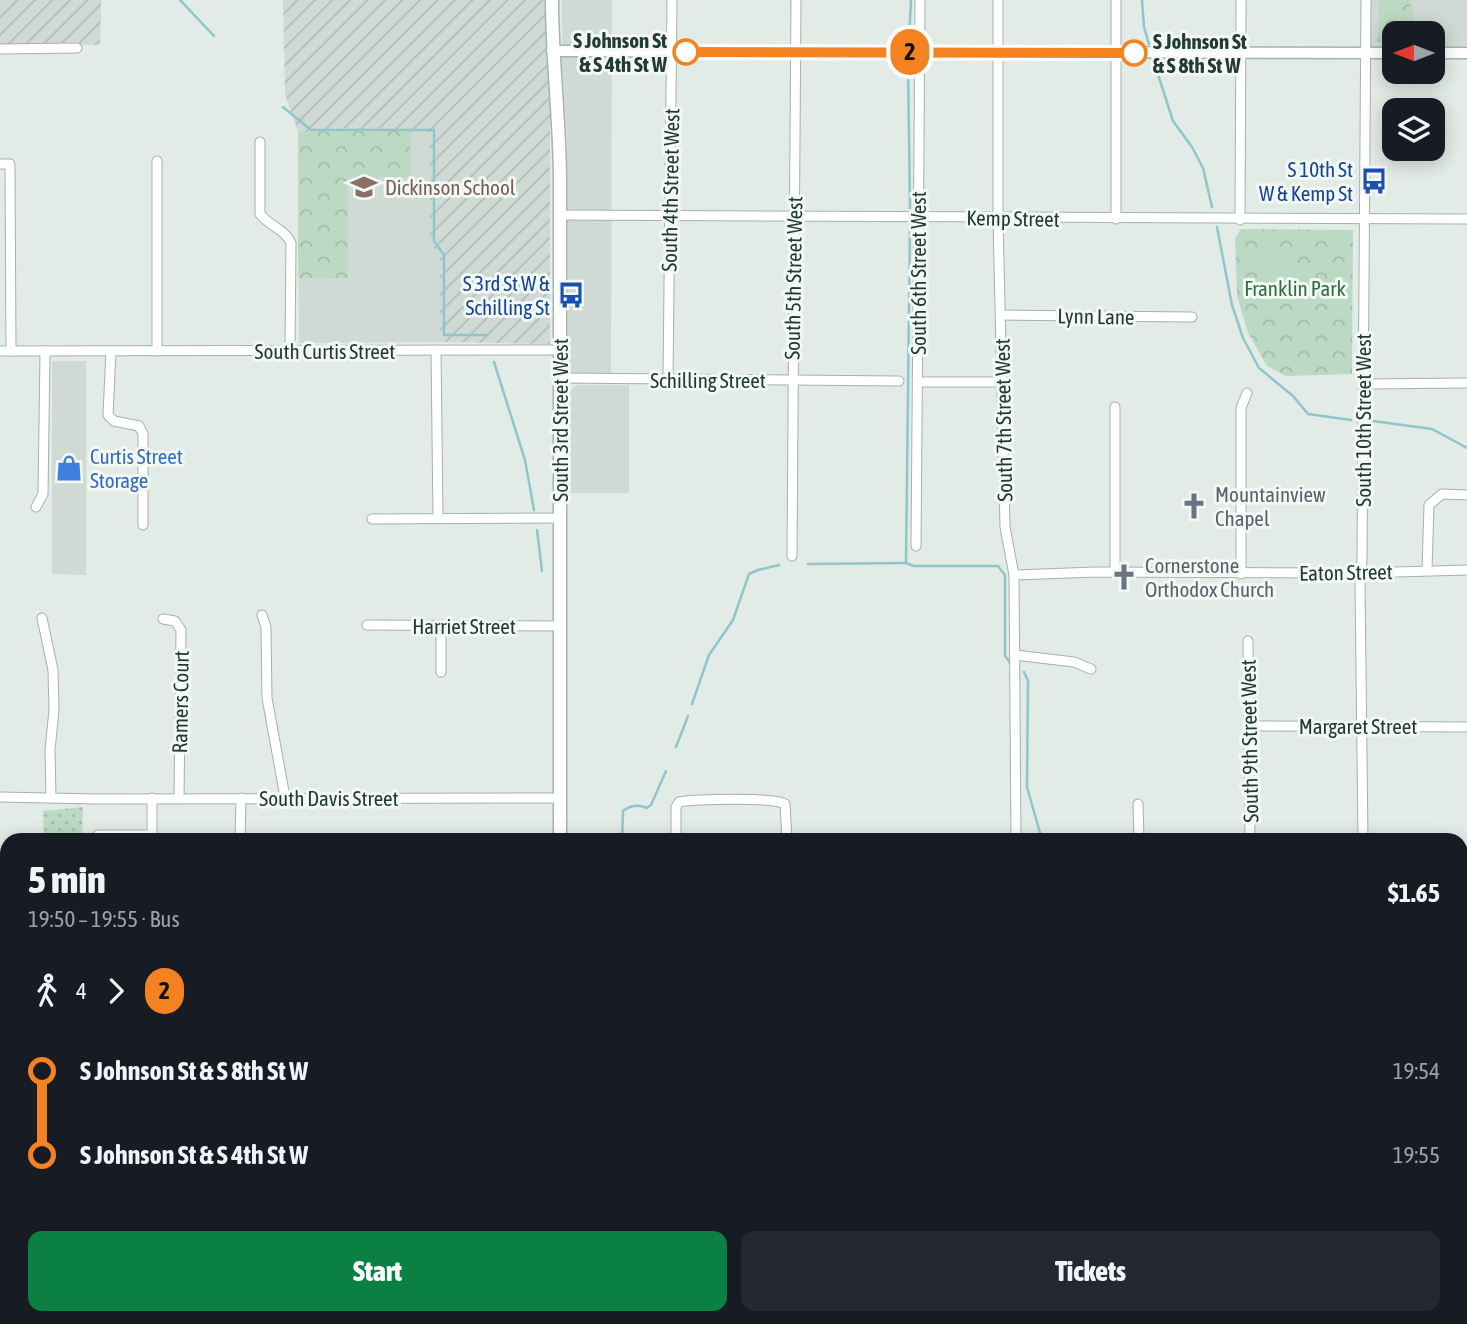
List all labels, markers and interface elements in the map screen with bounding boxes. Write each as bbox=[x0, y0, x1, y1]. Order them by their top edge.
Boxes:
north arrow bbox=[1382, 21, 1446, 84]
map controls bbox=[1382, 21, 1445, 161]
place label: S Johnson St & S 4th St W bbox=[573, 28, 668, 76]
line badge: 2 bbox=[887, 29, 933, 75]
place label: S Johnson St & S 8th St W bbox=[1153, 29, 1247, 77]
text: 2 bbox=[904, 38, 916, 65]
marker: S Johnson St & S 4th St W bbox=[673, 39, 699, 65]
marker: S Johnson St & S 8th St W bbox=[1121, 40, 1147, 66]
button: layers bbox=[1382, 98, 1445, 161]
street label: South 4th Street West bbox=[657, 108, 683, 272]
place label: S 10th St W & Kemp St bbox=[1259, 157, 1353, 205]
bus stop icon: S 10th St W & Kemp St bbox=[1359, 166, 1389, 196]
school or university icon: Dickinson School bbox=[349, 172, 379, 202]
place label: Dickinson School bbox=[385, 175, 516, 199]
street label: South 6th Street West bbox=[906, 191, 930, 355]
street label: South 5th Street West bbox=[780, 196, 806, 360]
street label: Kemp Street bbox=[966, 205, 1060, 231]
place label: S 3rd St W & Schilling St bbox=[463, 271, 550, 319]
park label: Franklin Park bbox=[1244, 276, 1346, 300]
bus stop icon: S 3rd St W & Schilling St bbox=[556, 280, 586, 310]
street label: Lynn Lane bbox=[1057, 303, 1135, 329]
street label: South 10th Street West bbox=[1351, 333, 1375, 507]
street label: South 3rd Street West bbox=[548, 338, 572, 502]
street label: South 7th Street West bbox=[990, 338, 1016, 502]
street label: South Curtis Street bbox=[255, 339, 395, 363]
street label: Schilling Street bbox=[650, 368, 766, 392]
place label: Curtis Street Storage bbox=[90, 444, 183, 492]
shop icon: Curtis Street Storage bbox=[54, 453, 84, 483]
place label: Mountainview Chapel bbox=[1215, 482, 1326, 530]
church icon: Mountainview Chapel bbox=[1179, 491, 1209, 521]
place label: Cornerstone Orthodox Church bbox=[1145, 553, 1274, 601]
street label: Eaton Street bbox=[1299, 559, 1393, 585]
church icon: Cornerstone Orthodox Church bbox=[1109, 562, 1139, 592]
street label: Harriet Street bbox=[412, 614, 516, 638]
street label: Ramers Court bbox=[167, 650, 193, 754]
street label: South 9th Street West bbox=[1236, 659, 1262, 823]
street label: Margaret Street bbox=[1299, 714, 1417, 738]
street label: South Davis Street bbox=[259, 786, 399, 810]
text: 5 min bbox=[28, 858, 106, 901]
text: $1.65 bbox=[1388, 878, 1440, 908]
text: 19:50 – 19:55 · Bus bbox=[28, 906, 180, 932]
icon: walk bbox=[28, 972, 66, 1010]
icon: forward bbox=[97, 972, 135, 1010]
text: 2 bbox=[159, 977, 170, 1004]
text: 4 bbox=[76, 978, 87, 1004]
text: S Johnson St & S 8th St W bbox=[80, 1056, 308, 1086]
text: 19:54 bbox=[1393, 1058, 1440, 1084]
text: S Johnson St & S 4th St W bbox=[80, 1140, 308, 1170]
text: 19:55 bbox=[1393, 1142, 1440, 1168]
button: Start bbox=[28, 1231, 727, 1311]
button: Tickets bbox=[741, 1231, 1440, 1311]

